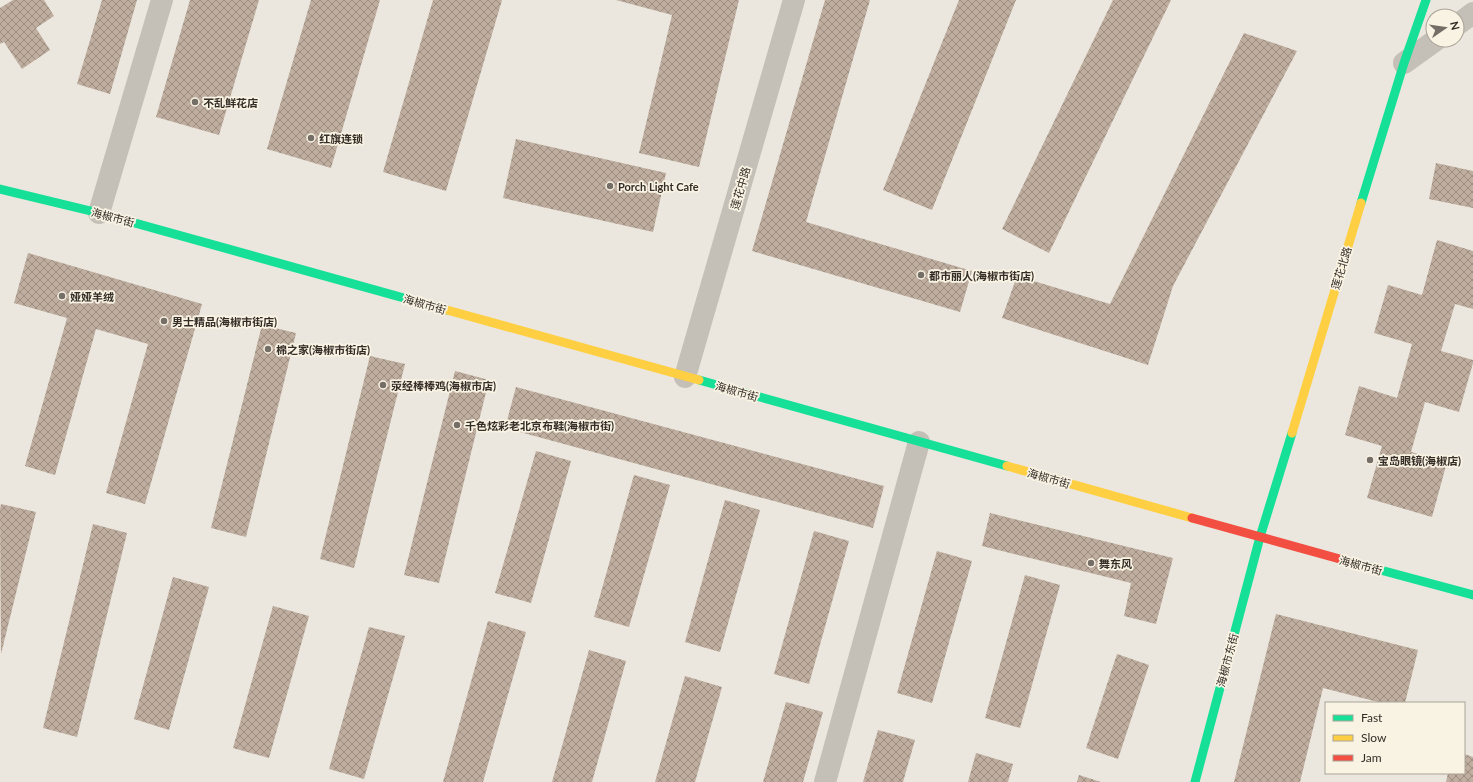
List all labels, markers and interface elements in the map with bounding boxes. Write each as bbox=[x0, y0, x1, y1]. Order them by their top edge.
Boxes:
north arrow bbox=[1425, 8, 1465, 48]
text: N bbox=[1448, 20, 1463, 31]
place label: 不乱鲜花店 bbox=[203, 96, 258, 109]
marker: 不乱鲜花店 bbox=[190, 97, 200, 107]
place label: 红旗连锁 bbox=[319, 132, 363, 145]
marker: 红旗连锁 bbox=[306, 133, 316, 143]
street label: 莲花中路 bbox=[728, 165, 752, 211]
place label: Porch Light Cafe bbox=[618, 180, 699, 193]
marker: Porch Light Cafe bbox=[605, 181, 615, 191]
street label: 海椒市街 bbox=[90, 205, 136, 229]
street label: 莲花北路 bbox=[1328, 245, 1354, 291]
place label: 都市丽人(海椒市街店) bbox=[929, 269, 1034, 282]
marker: 都市丽人(海椒市街店) bbox=[916, 270, 926, 280]
place label: 娅娅羊绒 bbox=[70, 290, 114, 303]
marker: 娅娅羊绒 bbox=[57, 291, 67, 301]
street label: 海椒市街 bbox=[402, 292, 448, 316]
place label: 男士精品(海椒市街店) bbox=[172, 315, 277, 328]
marker: 男士精品(海椒市街店) bbox=[159, 316, 169, 326]
place label: 棉之家(海椒市街店) bbox=[276, 343, 370, 356]
marker: 棉之家(海椒市街店) bbox=[263, 344, 273, 354]
place label: 荥经棒棒鸡(海椒市店) bbox=[391, 379, 496, 392]
street label: 海椒市街 bbox=[714, 379, 760, 403]
marker: 荥经棒棒鸡(海椒市店) bbox=[378, 380, 388, 390]
place label: 千色炫彩老北京布鞋(海椒市街) bbox=[465, 419, 614, 432]
marker: 千色炫彩老北京布鞋(海椒市街) bbox=[452, 420, 462, 430]
place label: 宝岛眼镜(海椒店) bbox=[1378, 454, 1461, 467]
marker: 宝岛眼镜(海椒店) bbox=[1365, 455, 1375, 465]
street label: 海椒市街 bbox=[1026, 466, 1072, 490]
street label: 海椒市街 bbox=[1338, 553, 1384, 577]
place label: 舞东风 bbox=[1099, 557, 1132, 570]
marker: 舞东风 bbox=[1086, 558, 1096, 568]
street label: 海椒市东街 bbox=[1214, 632, 1240, 688]
legend bbox=[1325, 702, 1465, 774]
text: Fast bbox=[1361, 710, 1383, 725]
text: Slow bbox=[1361, 730, 1387, 745]
text: Jam bbox=[1361, 750, 1382, 765]

